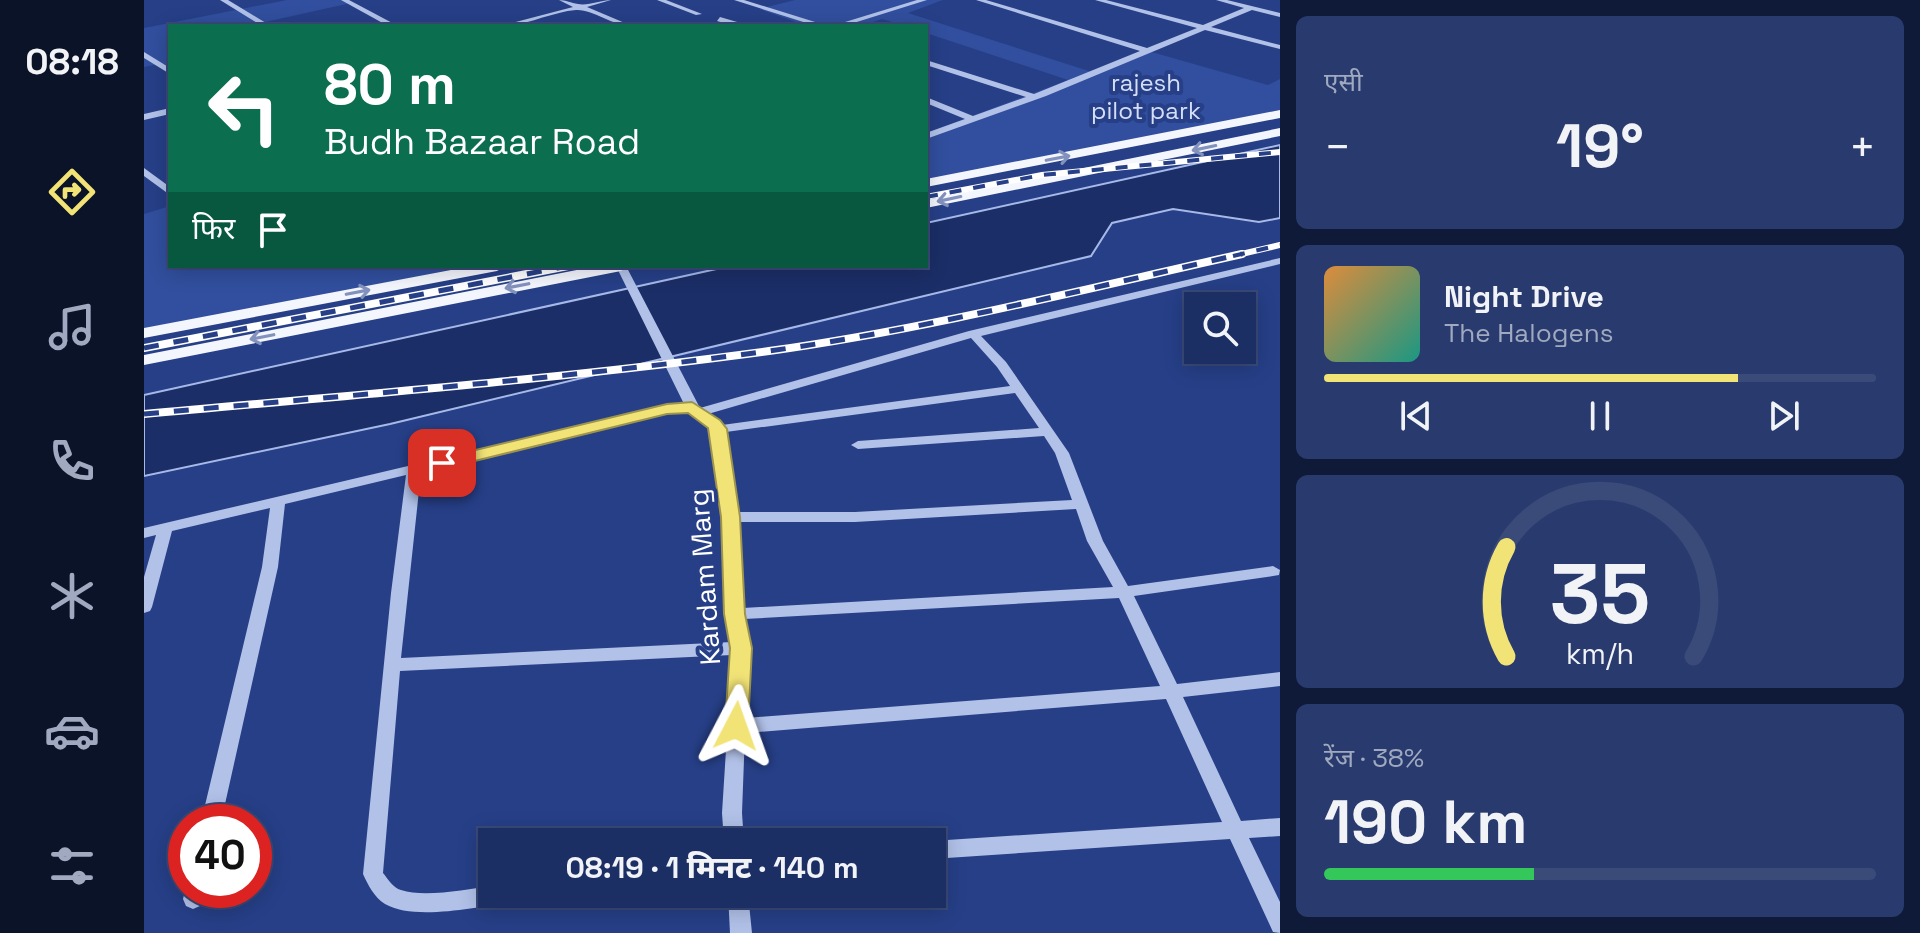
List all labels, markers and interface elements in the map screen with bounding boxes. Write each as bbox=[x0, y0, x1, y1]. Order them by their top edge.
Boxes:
text: 08:18 bbox=[25, 39, 119, 85]
text: 80 m bbox=[324, 49, 456, 120]
icon: left bbox=[192, 56, 296, 160]
text: एसी bbox=[1324, 65, 1363, 99]
park label: rajesh pilot park bbox=[1091, 67, 1201, 126]
text: 19° bbox=[1556, 108, 1644, 185]
text: Budh Bazaar Road bbox=[324, 119, 640, 165]
text: − bbox=[1324, 119, 1351, 175]
text: + bbox=[1849, 119, 1876, 175]
one-way arrow bbox=[1191, 141, 1217, 156]
one-way arrow bbox=[1044, 149, 1070, 164]
icon: directions bbox=[44, 164, 100, 220]
one-way arrow bbox=[937, 193, 962, 208]
icon: arrive bbox=[251, 208, 295, 252]
text: फिर bbox=[192, 209, 235, 248]
text: Night Drive bbox=[1444, 277, 1604, 316]
one-way arrow bbox=[504, 280, 530, 295]
one-way arrow bbox=[345, 284, 370, 299]
map controls bbox=[1184, 292, 1256, 364]
button: search bbox=[1184, 292, 1256, 364]
icon: music bbox=[44, 299, 100, 355]
text: The Halogens bbox=[1444, 316, 1613, 350]
one-way arrow bbox=[249, 330, 275, 345]
icon: previous bbox=[1394, 394, 1438, 438]
icon: pause bbox=[1578, 394, 1622, 438]
icon: next bbox=[1762, 394, 1806, 438]
pin bbox=[408, 429, 476, 497]
icon: phone bbox=[44, 433, 100, 489]
icon: arrive bbox=[420, 441, 464, 485]
street label: Kardam Marg bbox=[680, 487, 728, 667]
text: 35 bbox=[1550, 541, 1650, 647]
icon: climate bbox=[44, 568, 100, 624]
text: km/h bbox=[1566, 636, 1634, 672]
position arrow bbox=[694, 684, 778, 768]
icon: car bbox=[44, 703, 100, 759]
text: रेंज · 38% bbox=[1324, 741, 1424, 775]
text: 190 km bbox=[1324, 784, 1527, 861]
speed limit sign: 40 bbox=[168, 804, 272, 908]
icon: filters bbox=[44, 838, 100, 894]
text: 08:19 · 1 मिनट · 140 m bbox=[565, 848, 859, 887]

